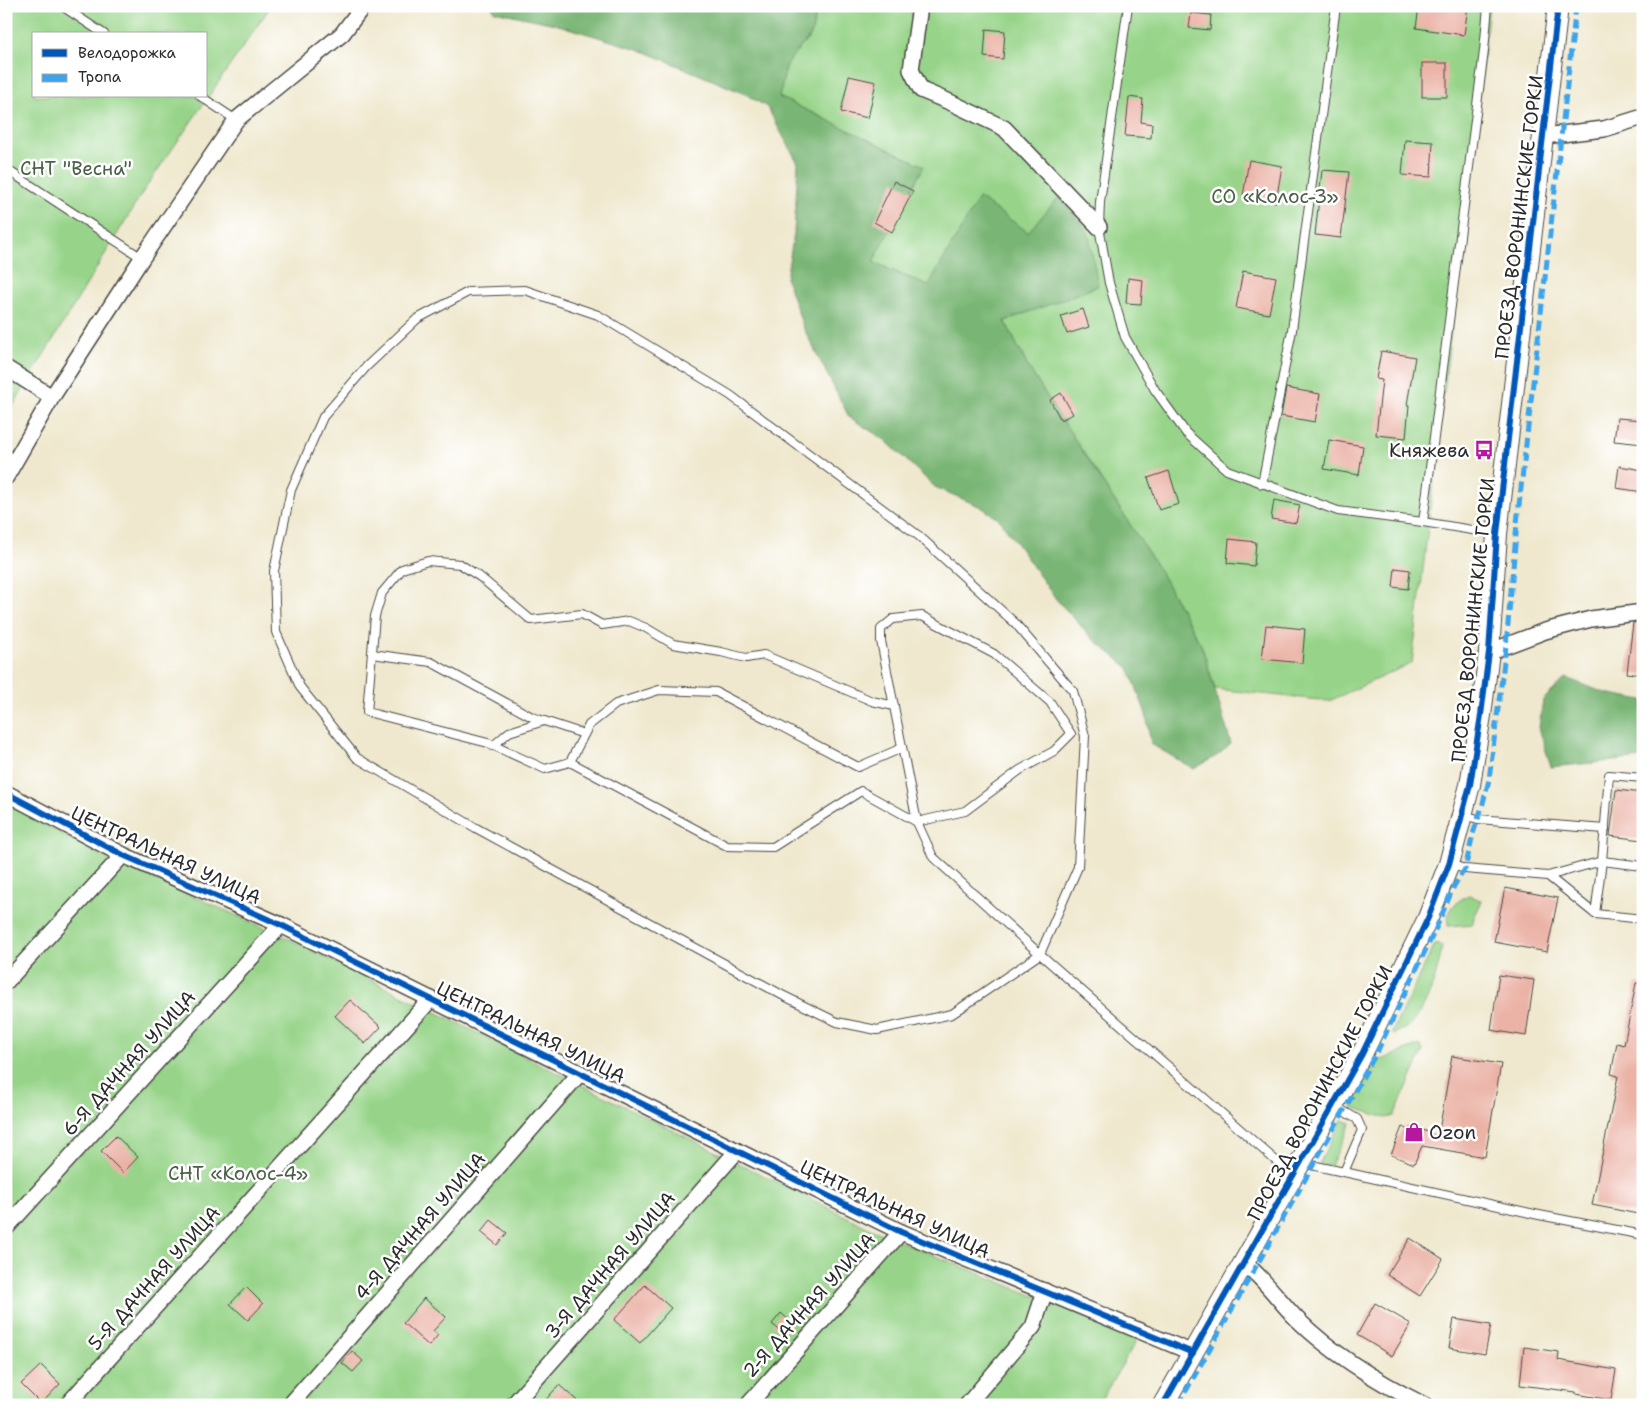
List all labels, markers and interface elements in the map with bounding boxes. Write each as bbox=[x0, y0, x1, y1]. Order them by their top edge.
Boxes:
legend bbox=[32, 32, 208, 98]
text: Велодорожка bbox=[78, 43, 177, 63]
text: Тропа bbox=[78, 67, 122, 87]
street label: ПРОЕЗД ВОРОНИНСКИЕ ГОРКИ bbox=[1489, 74, 1549, 360]
park label: СНТ "Весна" bbox=[20, 156, 132, 181]
park label: СО «Колос-3» bbox=[1211, 184, 1339, 209]
place label: Княжева bbox=[1389, 438, 1469, 463]
bus stop icon: Княжева bbox=[1473, 439, 1495, 461]
street label: ПРОЕЗД ВОРОНИНСКИЕ ГОРКИ bbox=[1446, 476, 1500, 764]
street label: ЦЕНТРАЛЬНАЯ УЛИЦА bbox=[67, 800, 265, 910]
street label: ПРОЕЗД ВОРОНИНСКИЕ ГОРКИ bbox=[1242, 961, 1398, 1225]
street label: ЦЕНТРАЛЬНАЯ УЛИЦА bbox=[432, 975, 630, 1089]
street label: 6-Я ДАЧНАЯ УЛИЦА bbox=[57, 985, 201, 1141]
place label: Ozon bbox=[1429, 1120, 1476, 1145]
shop icon: Ozon bbox=[1403, 1121, 1425, 1143]
street label: 4-Я ДАЧНАЯ УЛИЦА bbox=[349, 1147, 491, 1305]
street label: ЦЕНТРАЛЬНАЯ УЛИЦА bbox=[796, 1154, 994, 1264]
park label: СНТ «Колос-4» bbox=[168, 1161, 308, 1186]
street label: 3-Я ДАЧНАЯ УЛИЦА bbox=[539, 1186, 681, 1344]
street label: 5-Я ДАЧНАЯ УЛИЦА bbox=[82, 1200, 226, 1356]
street label: 2-Я ДАЧНАЯ УЛИЦА bbox=[737, 1227, 881, 1383]

